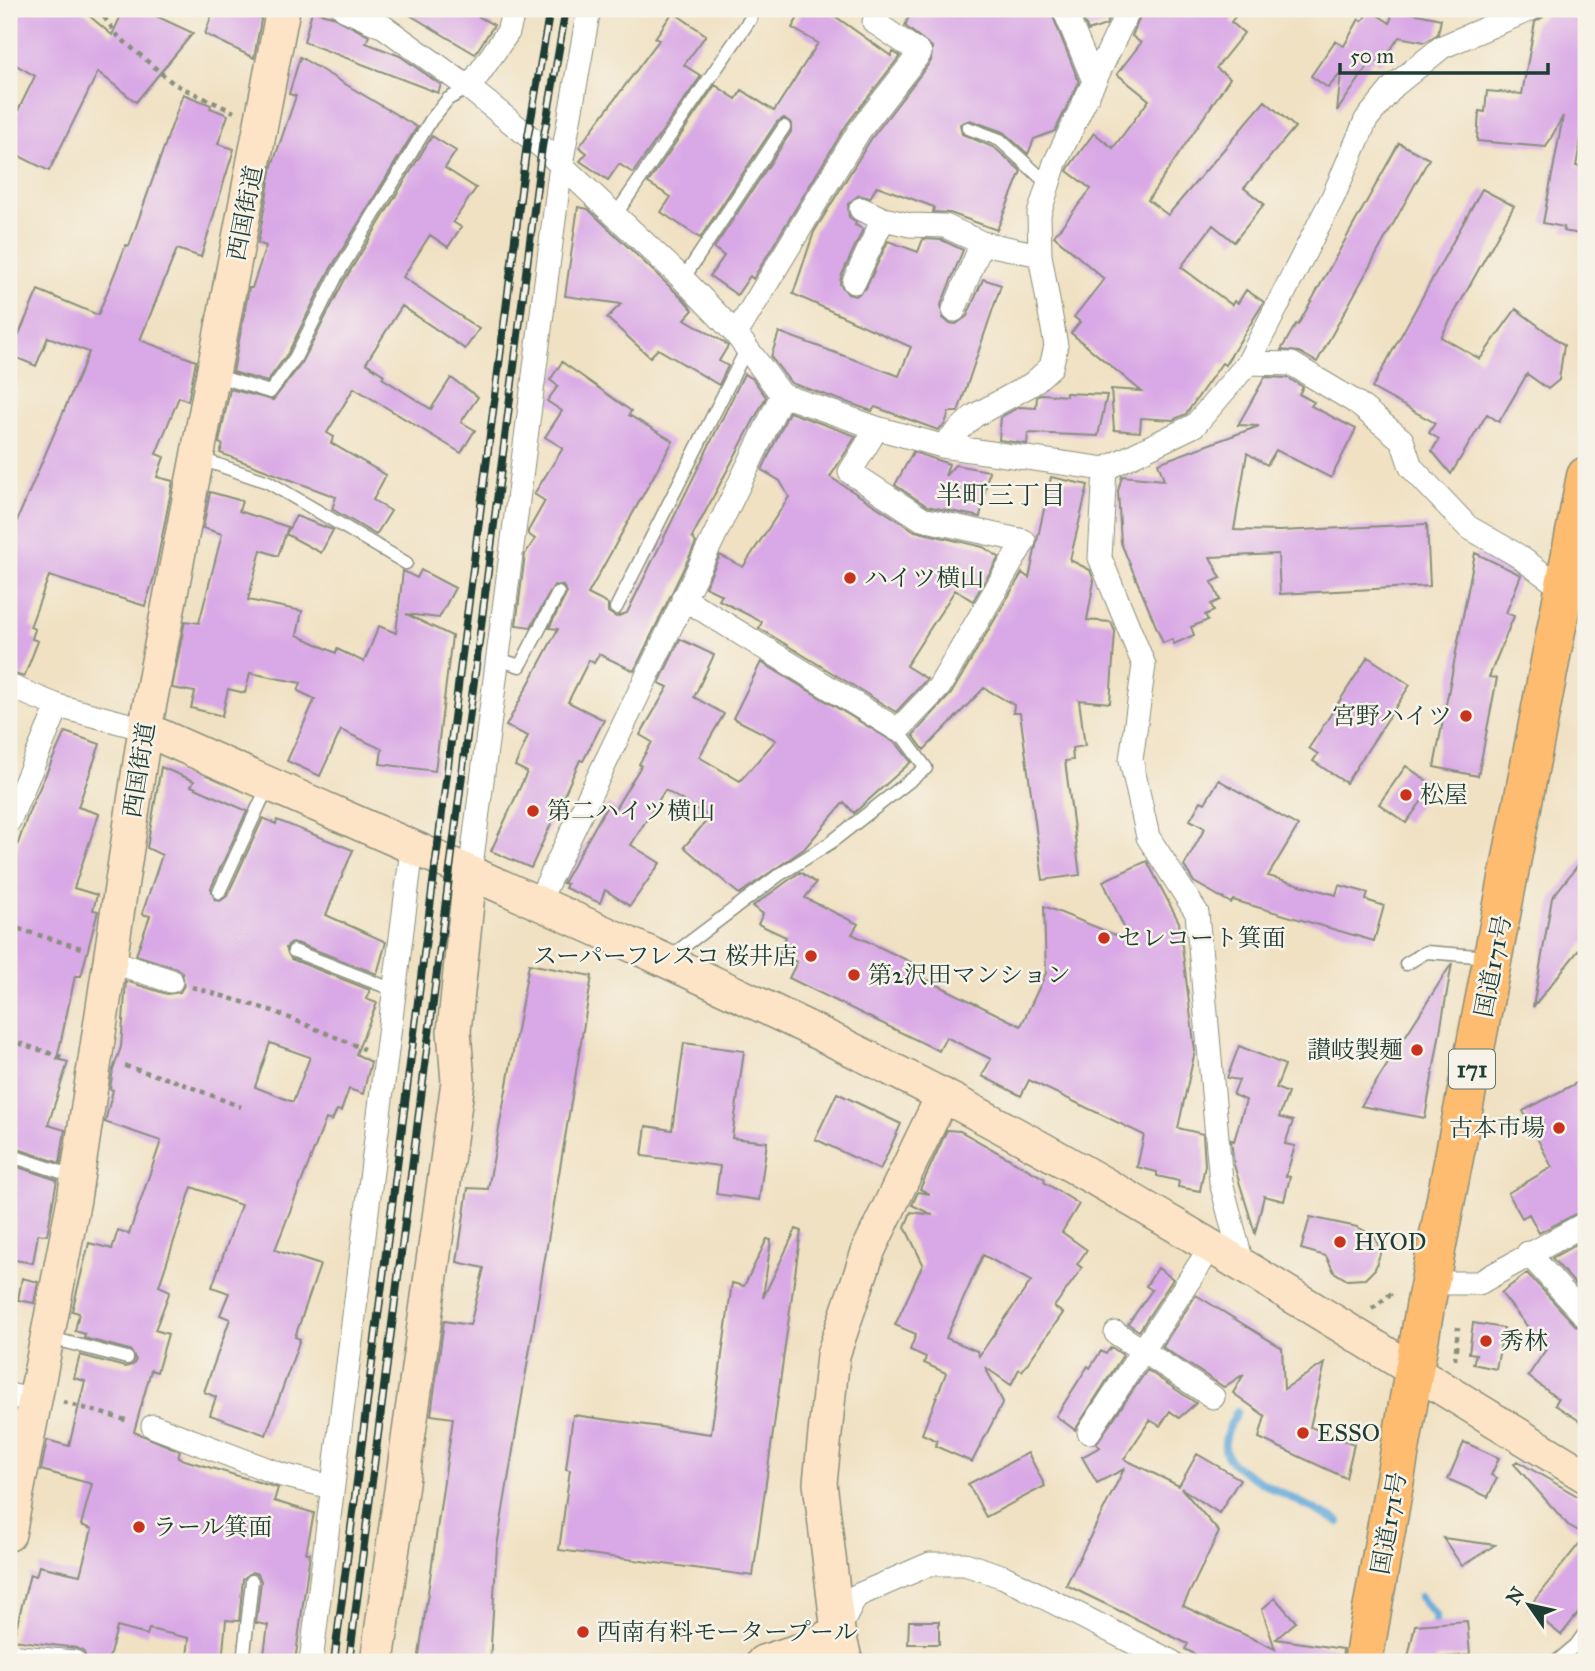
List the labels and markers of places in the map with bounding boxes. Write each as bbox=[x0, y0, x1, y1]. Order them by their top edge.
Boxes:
place label: ハイツ横山 bbox=[864, 563, 984, 593]
marker: ハイツ横山 bbox=[842, 570, 858, 586]
place label: 宮野ハイツ bbox=[1332, 701, 1452, 731]
marker: 宮野ハイツ bbox=[1458, 708, 1474, 724]
place label: 松屋 bbox=[1420, 780, 1468, 810]
marker: 松屋 bbox=[1398, 787, 1414, 803]
place label: 第二ハイツ横山 bbox=[547, 796, 715, 826]
marker: 第二ハイツ横山 bbox=[525, 803, 541, 819]
place label: セレコート箕面 bbox=[1118, 923, 1286, 953]
marker: セレコート箕面 bbox=[1096, 930, 1112, 946]
place label: スーパーフレスコ 桜井店 bbox=[533, 941, 797, 971]
marker: スーパーフレスコ 桜井店 bbox=[803, 948, 819, 964]
place label: 第2沢田マンション bbox=[868, 960, 1071, 990]
marker: 第2沢田マンション bbox=[846, 967, 862, 983]
place label: 讃岐製麺 bbox=[1307, 1035, 1403, 1065]
marker: 讃岐製麺 bbox=[1409, 1042, 1425, 1058]
place label: 古本市場 bbox=[1449, 1113, 1545, 1143]
marker: 古本市場 bbox=[1551, 1120, 1567, 1136]
place label: HYOD bbox=[1354, 1227, 1426, 1257]
marker: HYOD bbox=[1332, 1234, 1348, 1250]
place label: 秀林 bbox=[1500, 1326, 1548, 1356]
marker: 秀林 bbox=[1478, 1333, 1494, 1349]
place label: ESSO bbox=[1317, 1418, 1380, 1448]
marker: ESSO bbox=[1295, 1425, 1311, 1441]
place label: ラール箕面 bbox=[153, 1512, 273, 1542]
marker: ラール箕面 bbox=[131, 1519, 147, 1535]
place label: 西南有料モータープール bbox=[597, 1617, 858, 1647]
marker: 西南有料モータープール bbox=[575, 1624, 591, 1640]

